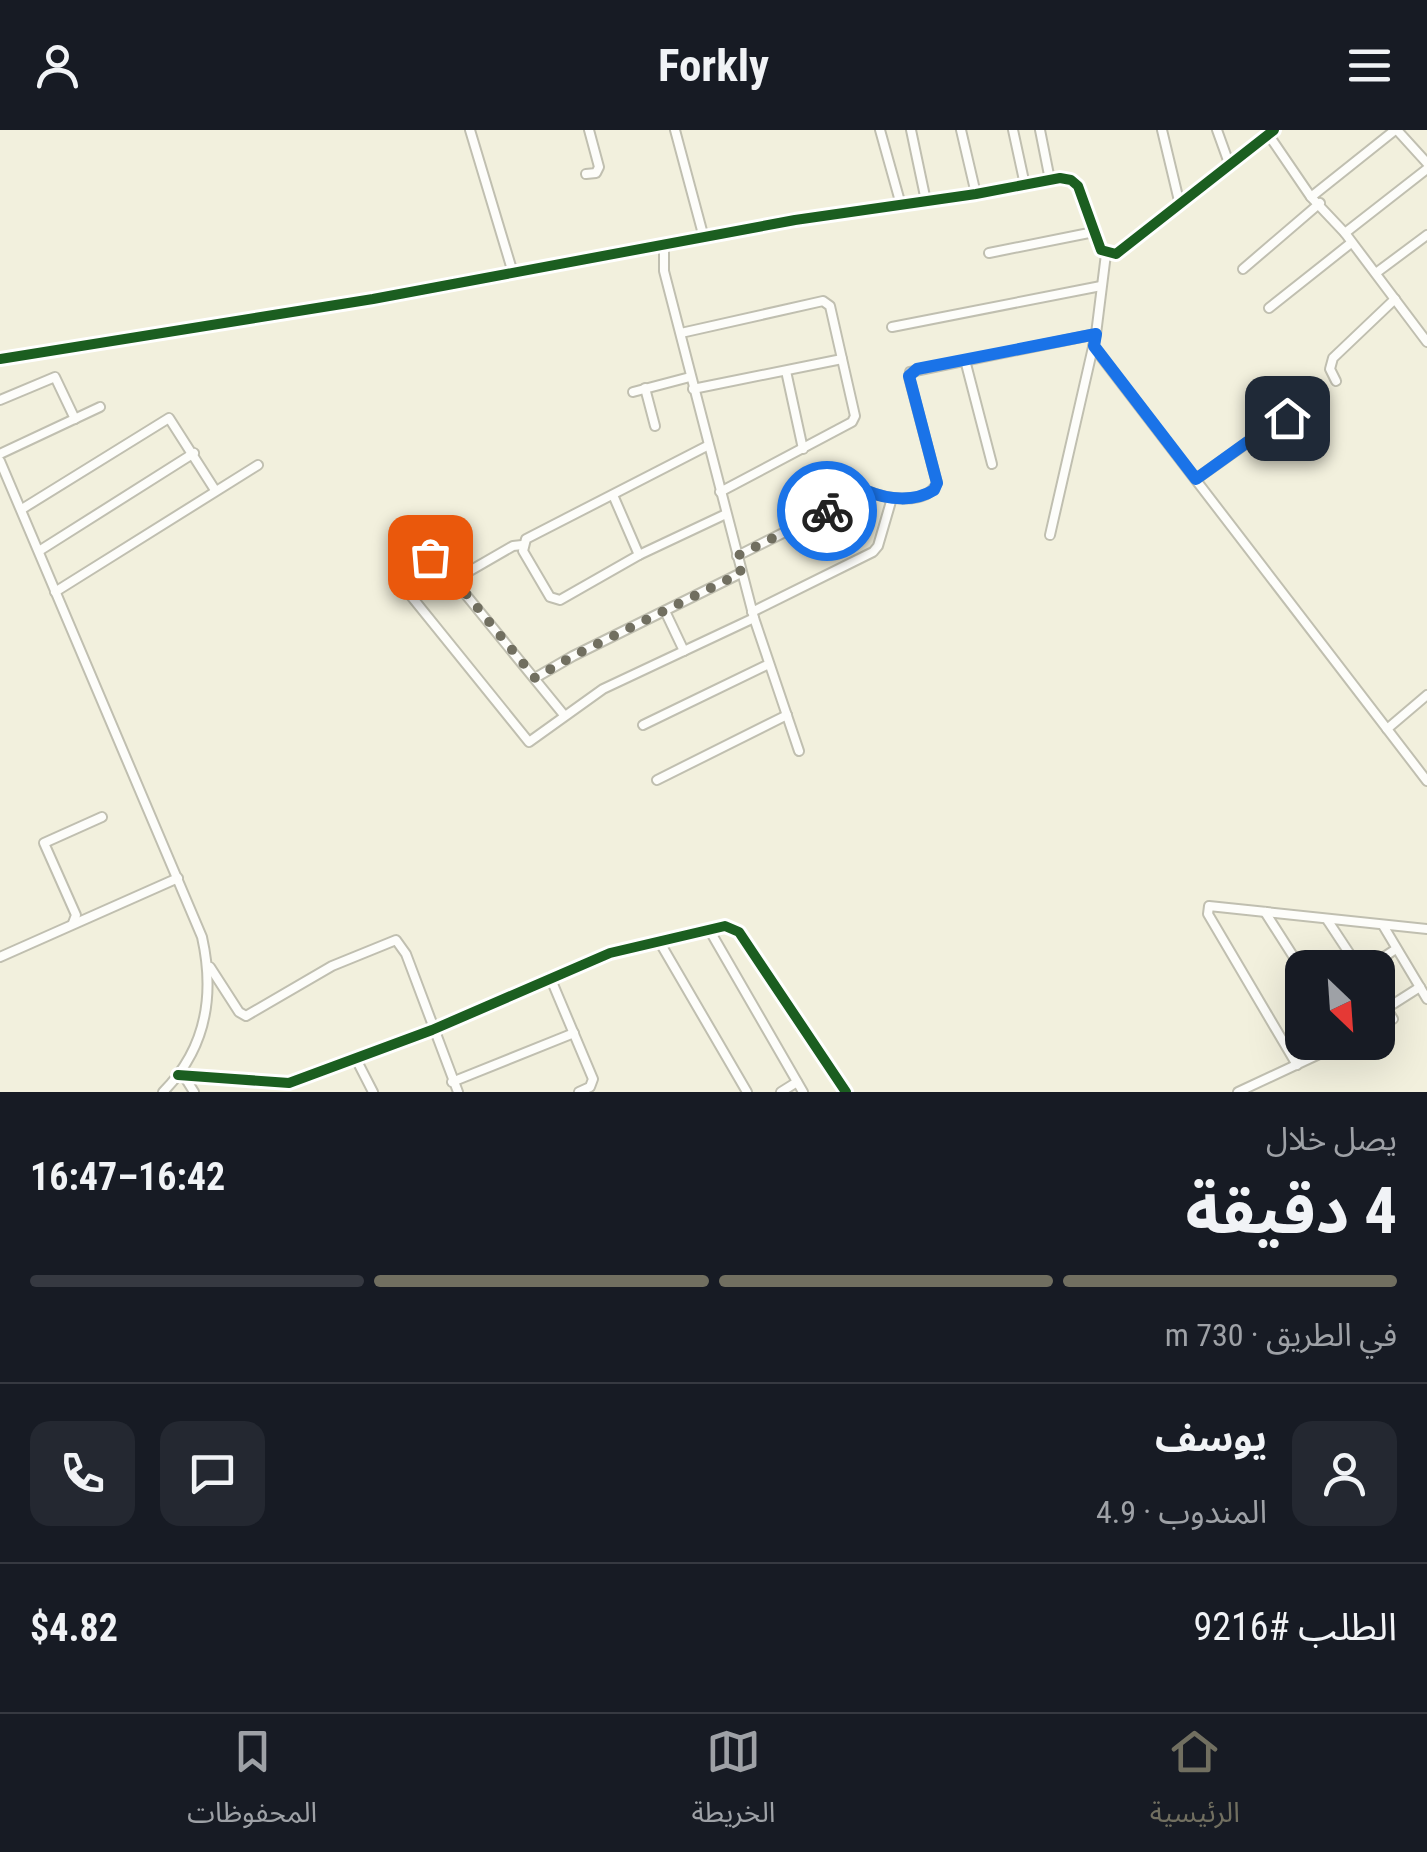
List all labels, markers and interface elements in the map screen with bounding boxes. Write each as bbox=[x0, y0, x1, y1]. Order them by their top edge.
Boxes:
icon: person bbox=[30, 38, 85, 93]
icon: menu bbox=[1342, 38, 1397, 93]
text: Forkly bbox=[658, 39, 769, 92]
pin bbox=[1245, 376, 1330, 461]
icon: home bbox=[1260, 391, 1315, 446]
courier bbox=[777, 461, 877, 561]
icon: bike bbox=[800, 484, 855, 539]
pin bbox=[388, 515, 473, 600]
icon: bag bbox=[403, 530, 458, 585]
north arrow bbox=[1285, 950, 1395, 1060]
map controls bbox=[1285, 950, 1395, 1060]
text: يصل خلال bbox=[1266, 1120, 1397, 1158]
text: 16:42–16:47 bbox=[30, 1155, 225, 1199]
text: 4 دقيقة bbox=[1186, 1173, 1397, 1249]
text: في الطريق · 730 m bbox=[1165, 1316, 1397, 1354]
text: يوسف bbox=[1155, 1416, 1267, 1460]
button: phone bbox=[30, 1421, 135, 1526]
button: chat bbox=[160, 1421, 265, 1526]
button: person bbox=[1292, 1421, 1397, 1526]
text: المندوب · 4.9 bbox=[1096, 1493, 1267, 1531]
text: الطلب #9216 bbox=[1194, 1605, 1397, 1649]
text: $4.82 bbox=[30, 1606, 118, 1650]
tab: المحفوظات bbox=[187, 1724, 317, 1843]
tab: الخريطة bbox=[692, 1724, 775, 1843]
tab: الرئيسية bbox=[1150, 1724, 1240, 1843]

